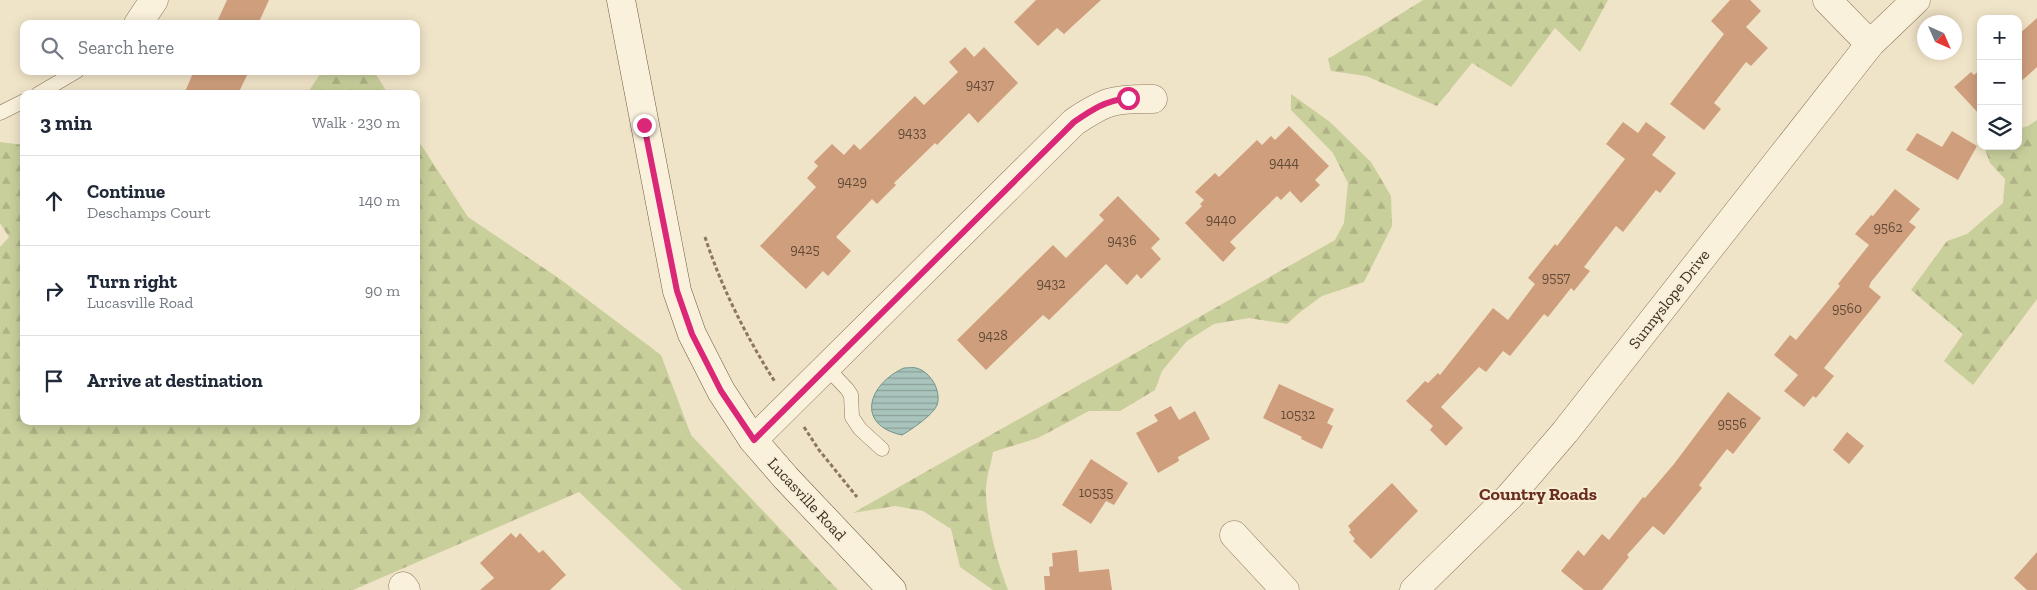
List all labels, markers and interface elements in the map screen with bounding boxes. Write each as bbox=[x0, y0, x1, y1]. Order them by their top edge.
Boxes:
north arrow bbox=[1917, 15, 1962, 60]
map controls bbox=[1977, 15, 2022, 150]
button: + bbox=[1977, 15, 2022, 60]
search box bbox=[20, 20, 420, 75]
icon: search bbox=[38, 34, 66, 62]
text: Search here bbox=[78, 36, 174, 59]
button: − bbox=[1977, 60, 2022, 105]
house number: 9437 bbox=[966, 76, 995, 93]
route start bbox=[1117, 87, 1140, 110]
button: layers bbox=[1977, 105, 2022, 150]
text: 3 min bbox=[40, 110, 92, 135]
text: Walk · 230 m bbox=[312, 113, 400, 132]
route end bbox=[633, 114, 656, 137]
house number: 9433 bbox=[898, 124, 926, 141]
house number: 9444 bbox=[1269, 154, 1299, 171]
house number: 9429 bbox=[837, 173, 867, 190]
text: Continue bbox=[87, 180, 165, 203]
icon: ahead bbox=[40, 187, 68, 215]
text: 140 m bbox=[359, 191, 400, 210]
text: Deschamps Court bbox=[87, 203, 210, 222]
house number: 9440 bbox=[1206, 211, 1236, 228]
house number: 9562 bbox=[1873, 219, 1903, 236]
house number: 9436 bbox=[1107, 232, 1137, 249]
house number: 9425 bbox=[790, 241, 820, 258]
street label: Sunnyslope Drive bbox=[1624, 246, 1714, 352]
house number: 9557 bbox=[1542, 269, 1571, 286]
text: Turn right bbox=[87, 270, 177, 293]
house number: 9432 bbox=[1036, 275, 1066, 292]
icon: right bbox=[40, 277, 68, 305]
text: 90 m bbox=[365, 281, 400, 300]
text: Lucasville Road bbox=[87, 293, 193, 312]
house number: 9560 bbox=[1832, 300, 1862, 317]
house number: 9428 bbox=[978, 327, 1008, 344]
icon: arrive bbox=[40, 367, 68, 395]
text: Arrive at destination bbox=[87, 369, 263, 392]
house number: 10532 bbox=[1281, 406, 1315, 423]
house number: 9556 bbox=[1717, 415, 1747, 432]
street label: Lucasville Road bbox=[764, 454, 850, 545]
district label: Country Roads bbox=[1479, 483, 1597, 505]
house number: 10535 bbox=[1079, 484, 1113, 501]

